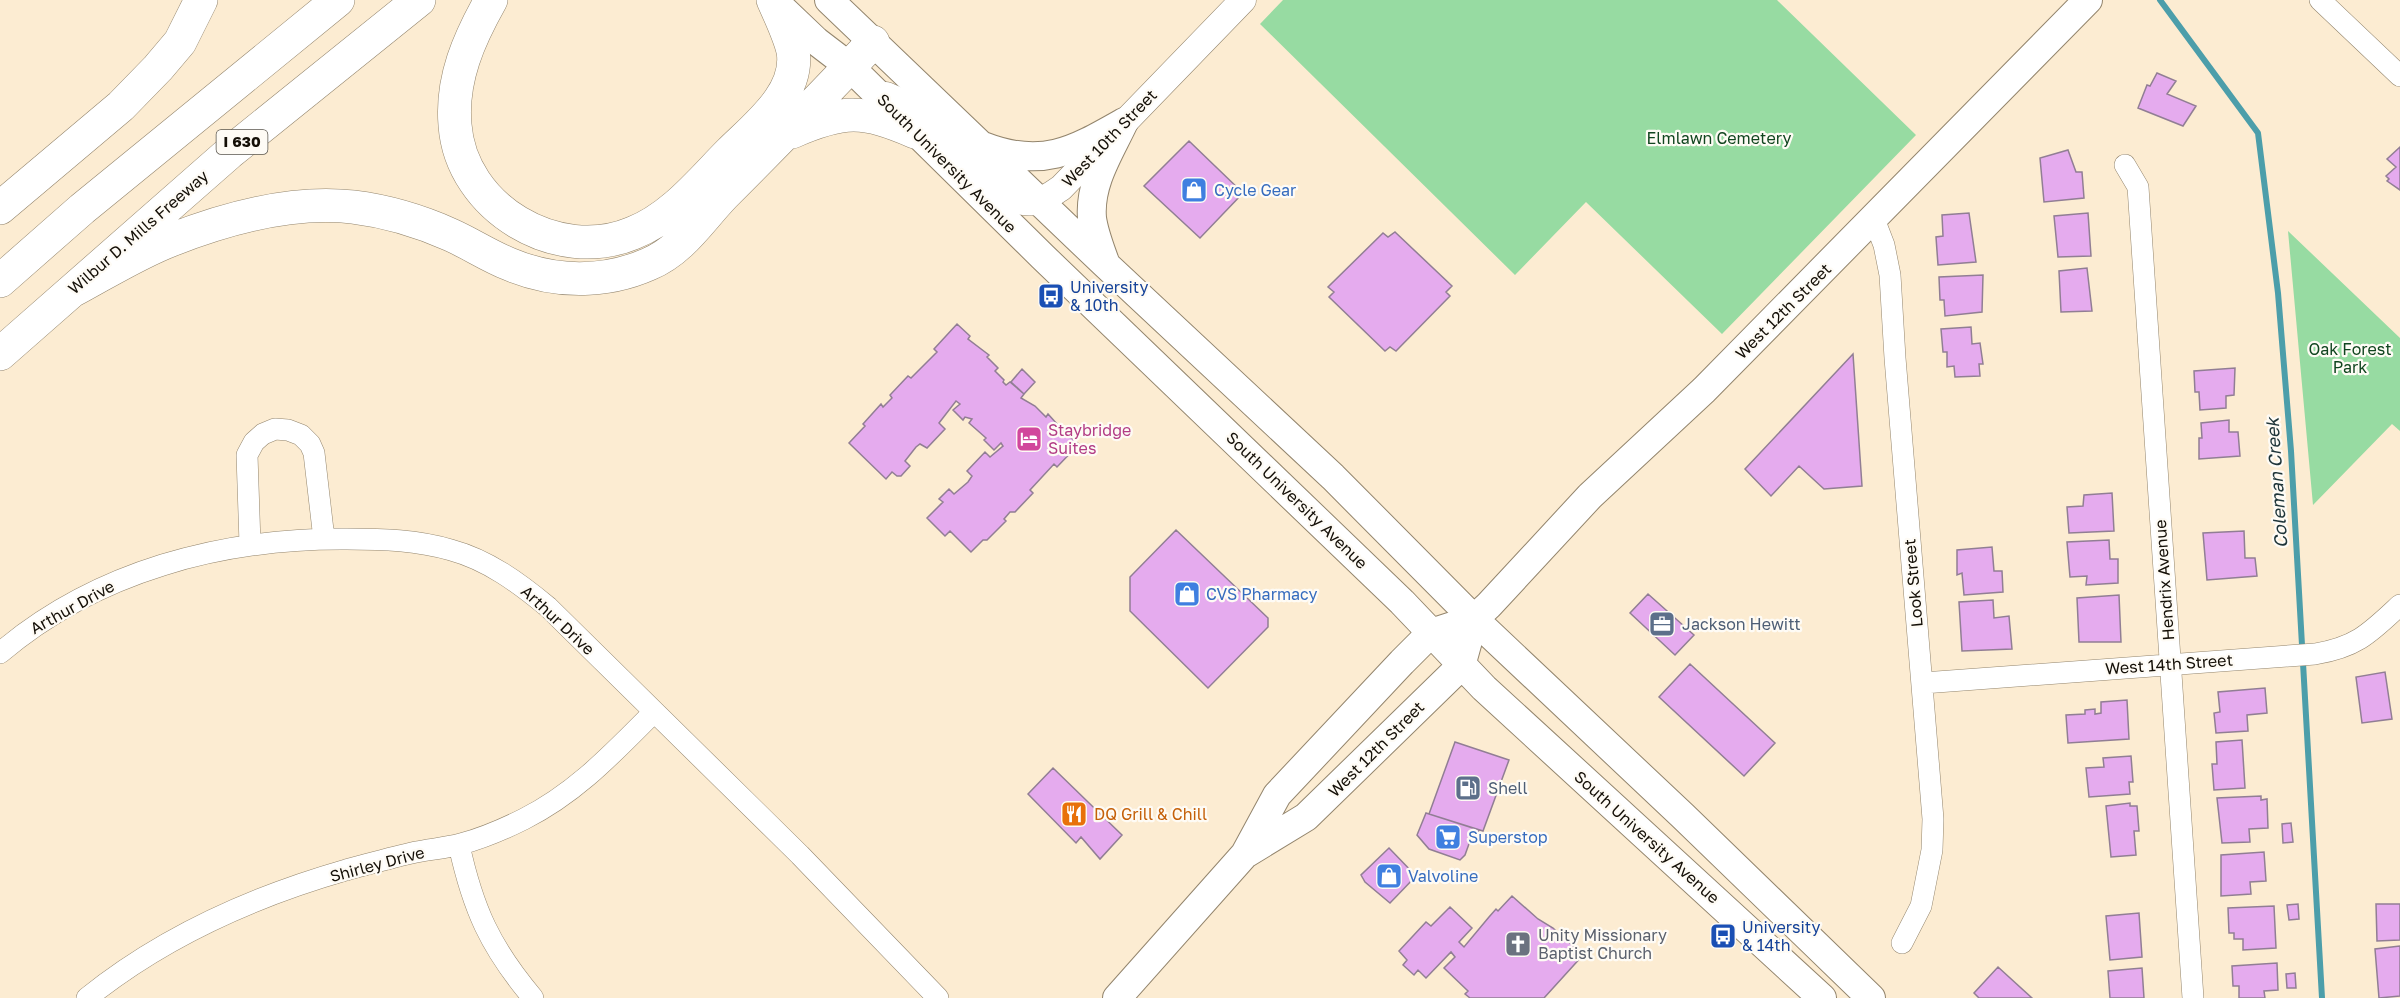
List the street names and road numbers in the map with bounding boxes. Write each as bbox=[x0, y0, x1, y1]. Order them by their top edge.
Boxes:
street label: West 10th Street bbox=[1057, 85, 1161, 191]
street label: South University Avenue bbox=[873, 89, 1021, 237]
road number: I 630 bbox=[216, 130, 268, 154]
street label: Wilbur D. Mills Freeway bbox=[64, 166, 212, 298]
street label: West 12th Street bbox=[1731, 259, 1835, 363]
street label: South University Avenue bbox=[1222, 427, 1372, 573]
street label: Hendrix Avenue bbox=[2150, 519, 2178, 641]
street label: Look Street bbox=[1899, 538, 1927, 628]
street label: Arthur Drive bbox=[26, 576, 118, 638]
street label: Arthur Drive bbox=[517, 581, 599, 659]
street label: West 14th Street bbox=[2104, 650, 2234, 678]
street label: West 12th Street bbox=[1324, 697, 1428, 801]
street label: South University Avenue bbox=[1570, 766, 1724, 908]
street label: Shirley Drive bbox=[327, 842, 427, 886]

